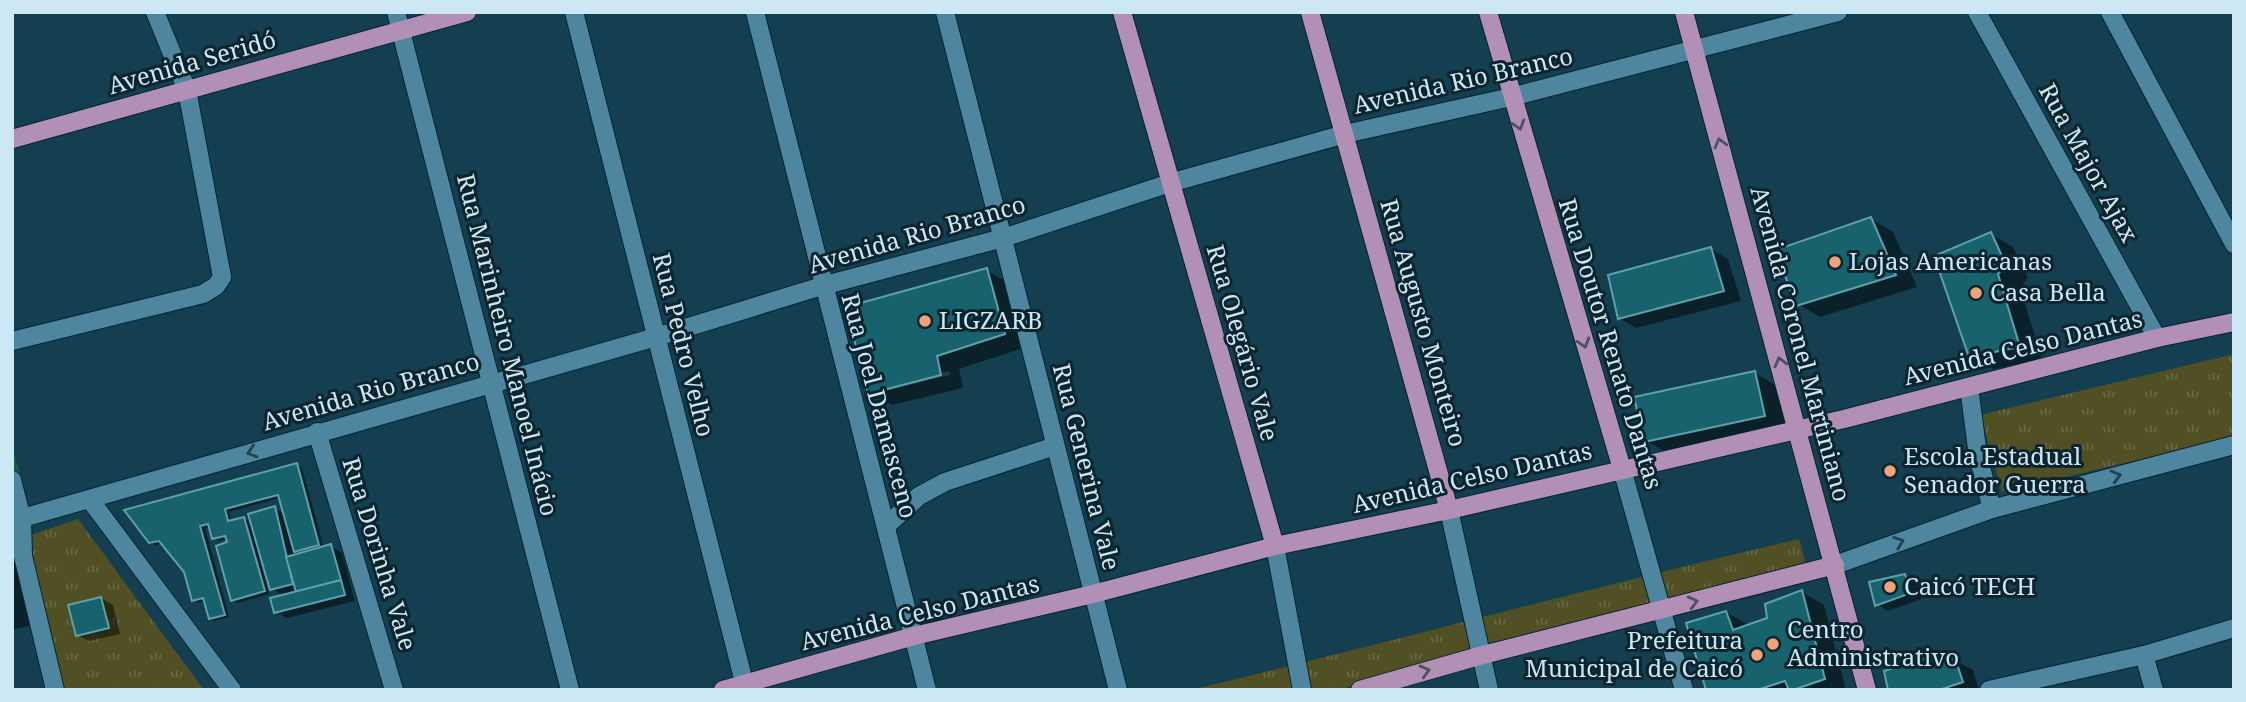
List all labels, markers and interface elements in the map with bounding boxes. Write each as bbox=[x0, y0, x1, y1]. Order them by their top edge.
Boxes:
street label: Avenida Seridó bbox=[104, 22, 279, 101]
street label: Avenida Rio Branco bbox=[1350, 38, 1576, 121]
street label: Rua Major Ajax bbox=[2032, 77, 2147, 248]
one-way arrow bbox=[1511, 119, 1526, 131]
one-way arrow bbox=[1714, 137, 1728, 149]
street label: Rua Marinheiro Manoel Inácio bbox=[450, 170, 567, 519]
street label: Avenida Coronel Martiniano bbox=[1743, 182, 1859, 505]
street label: Avenida Rio Branco bbox=[804, 187, 1029, 280]
street label: Rua Doutor Renato Dantas bbox=[1551, 194, 1671, 493]
street label: Rua Augusto Monteiro bbox=[1373, 195, 1476, 450]
street label: Rua Olegário Vale bbox=[1200, 241, 1287, 445]
place label: Lojas Americanas bbox=[1849, 244, 2052, 277]
street label: Rua Pedro Velho bbox=[646, 249, 723, 440]
marker: Lojas Americanas bbox=[1827, 254, 1843, 270]
place label: Casa Bella bbox=[1990, 275, 2106, 308]
marker: Casa Bella bbox=[1968, 285, 1984, 301]
street label: Rua Joel Damasceno bbox=[835, 289, 926, 522]
street label: Avenida Celso Dantas bbox=[1900, 301, 2145, 392]
place label: LIGZARB bbox=[939, 303, 1042, 336]
marker: LIGZARB bbox=[917, 313, 933, 329]
one-way arrow bbox=[1576, 337, 1591, 349]
street label: Avenida Rio Branco bbox=[258, 344, 483, 437]
one-way arrow bbox=[1774, 356, 1788, 368]
street label: Rua Generina Vale bbox=[1046, 360, 1129, 573]
street label: Avenida Celso Dantas bbox=[1349, 433, 1595, 520]
place label: Escola Estadual Senador Guerra bbox=[1904, 439, 2086, 500]
one-way arrow bbox=[246, 444, 258, 459]
street label: Rua Dorinha Vale bbox=[335, 453, 425, 654]
marker: Escola Estadual Senador Guerra bbox=[1882, 463, 1898, 479]
one-way arrow bbox=[2110, 470, 2122, 484]
one-way arrow bbox=[1892, 536, 1904, 550]
street label: Avenida Celso Dantas bbox=[797, 566, 1042, 657]
place label: Caicó TECH bbox=[1904, 569, 2035, 602]
marker: Caicó TECH bbox=[1882, 579, 1898, 595]
one-way arrow bbox=[1687, 596, 1699, 610]
place label: Centro Administrativo bbox=[1787, 612, 1959, 673]
place label: Prefeitura Municipal de Caicó bbox=[1525, 623, 1743, 684]
marker: Centro Administrativo bbox=[1765, 636, 1781, 652]
marker: Prefeitura Municipal de Caicó bbox=[1749, 647, 1765, 663]
one-way arrow bbox=[1419, 665, 1431, 679]

